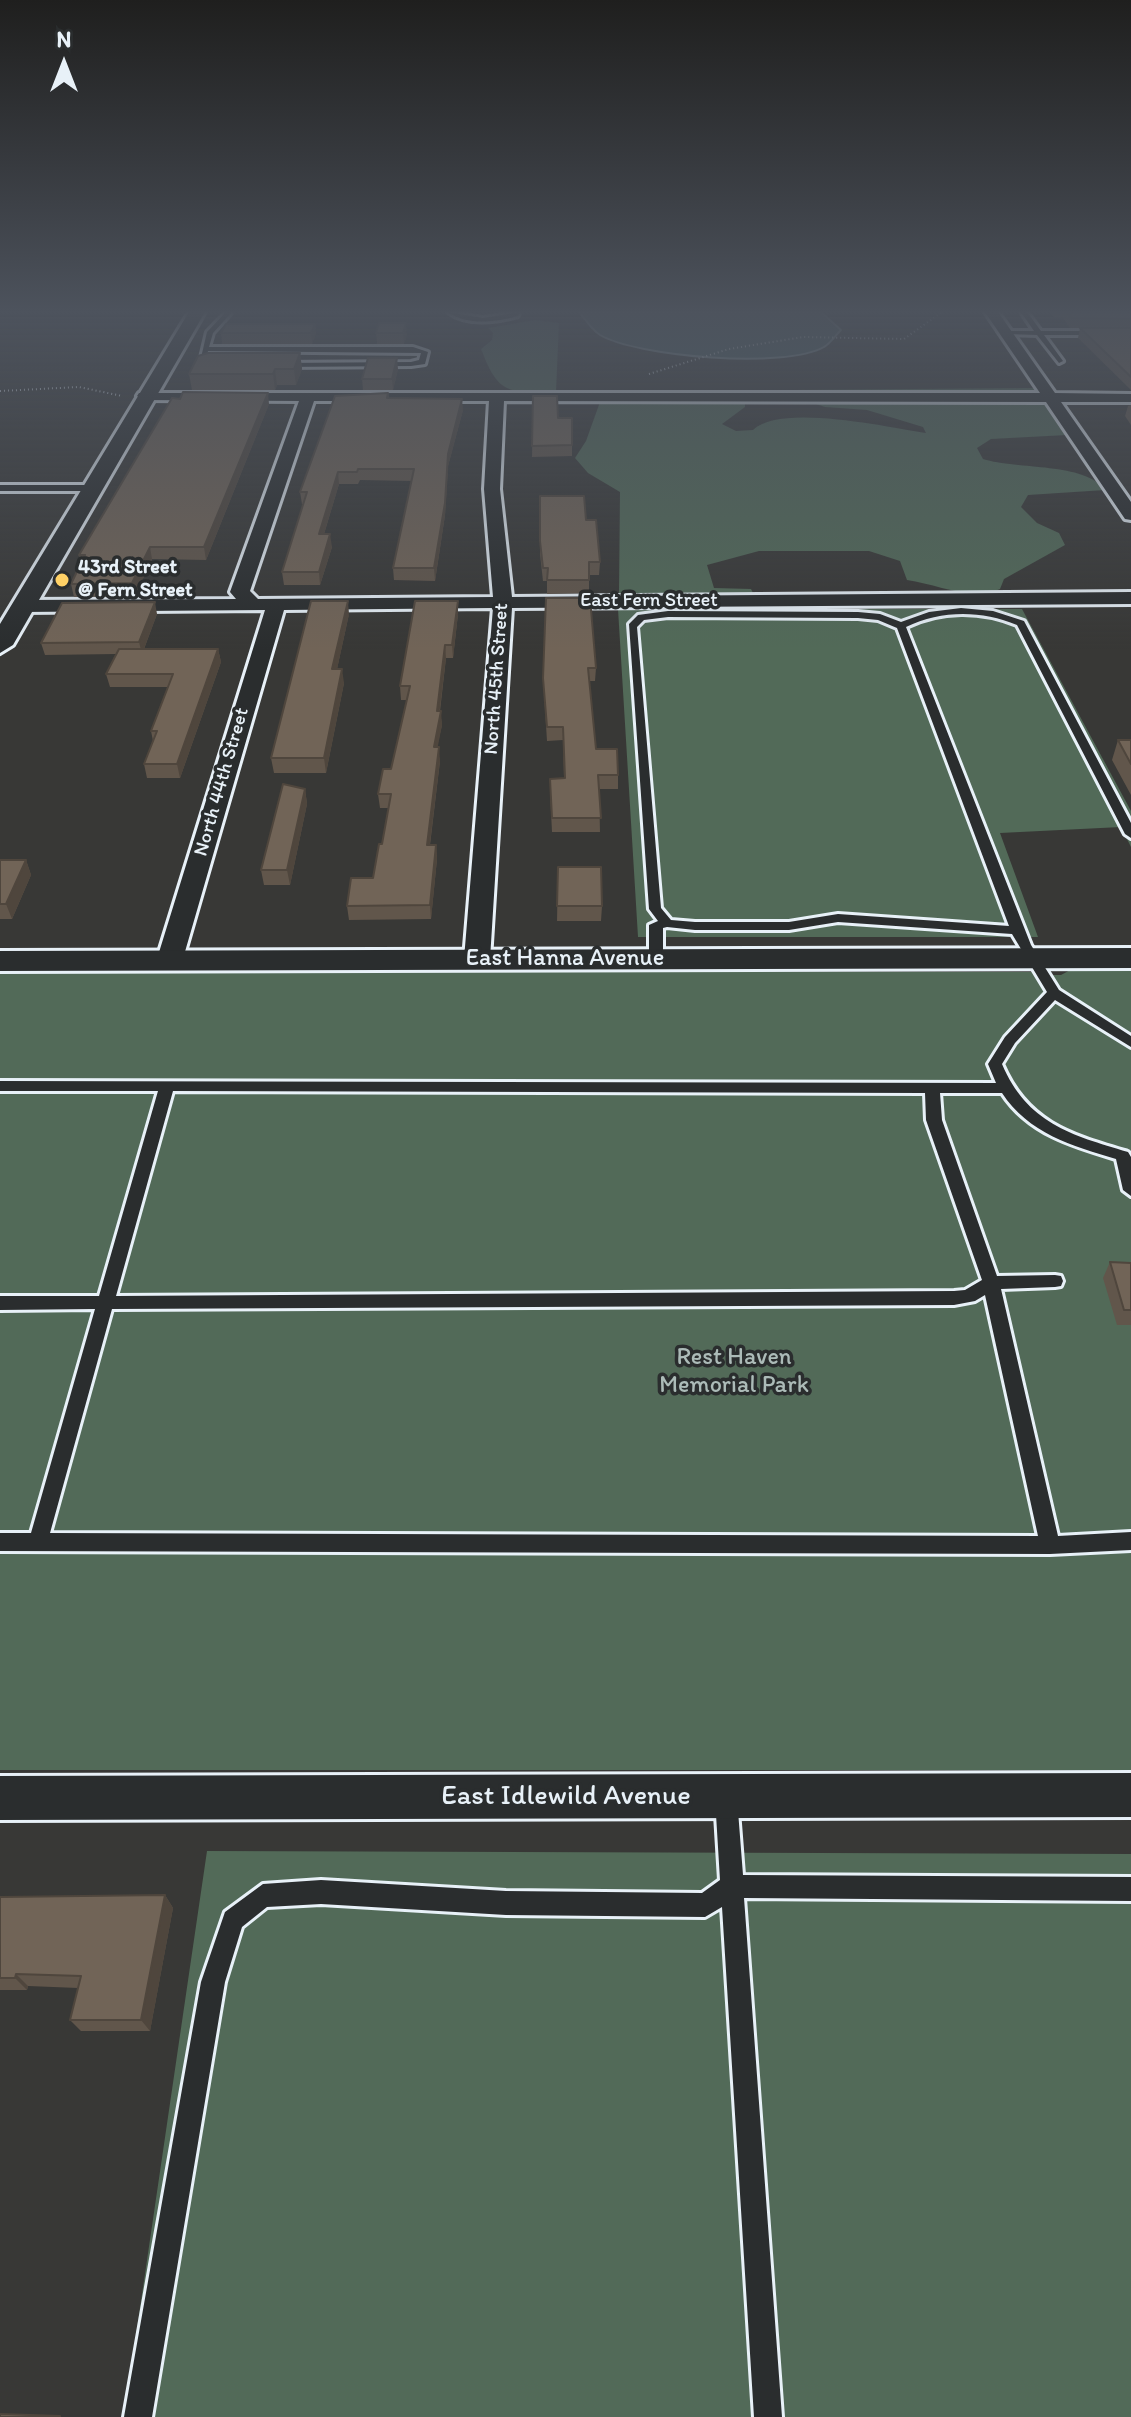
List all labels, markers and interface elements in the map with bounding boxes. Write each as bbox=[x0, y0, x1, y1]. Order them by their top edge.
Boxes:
north arrow bbox=[24, 24, 104, 104]
text: N bbox=[57, 26, 71, 53]
place label: 43rd Street @ Fern Street bbox=[78, 556, 193, 603]
marker: 43rd Street @ Fern Street bbox=[53, 571, 71, 589]
street label: East Fern Street bbox=[580, 589, 718, 613]
street label: North 45th Street bbox=[480, 602, 514, 756]
street label: North 44th Street bbox=[189, 705, 255, 859]
street label: East Hanna Avenue bbox=[466, 945, 664, 973]
park label: Rest Haven Memorial Park bbox=[659, 1344, 809, 1400]
street label: East Idlewild Avenue bbox=[441, 1780, 691, 1814]

